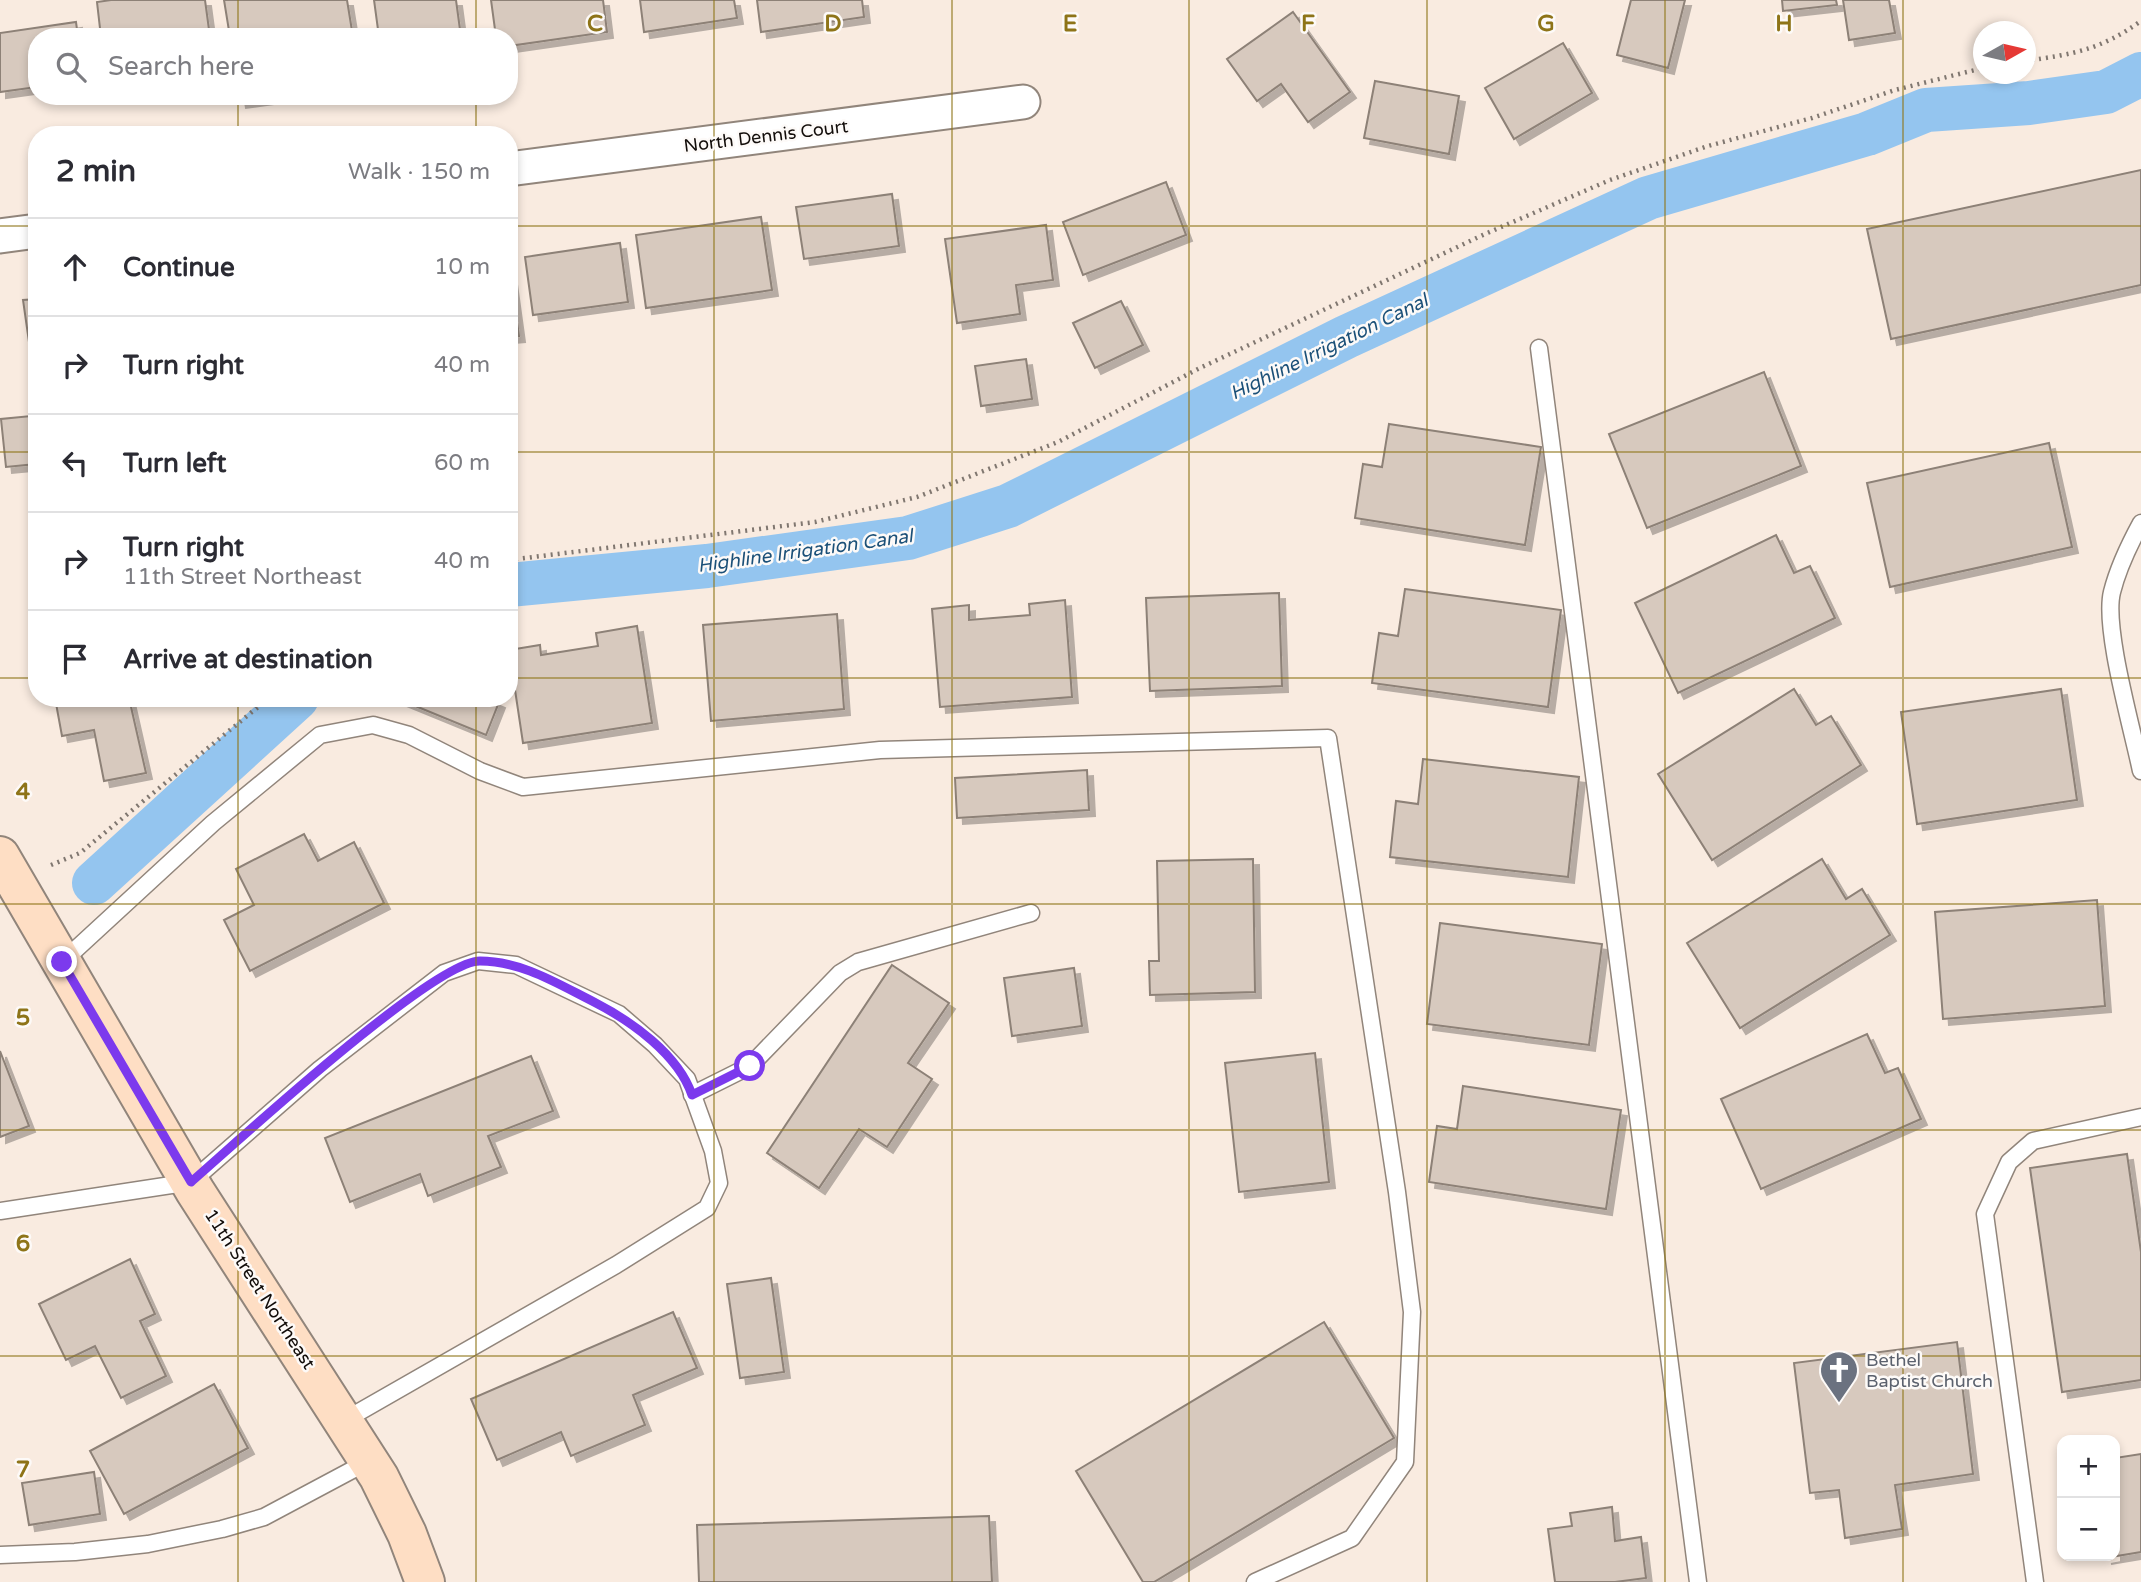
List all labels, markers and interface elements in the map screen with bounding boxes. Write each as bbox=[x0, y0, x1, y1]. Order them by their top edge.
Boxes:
text: C bbox=[587, 10, 603, 38]
text: D bbox=[824, 10, 842, 38]
text: E bbox=[1063, 10, 1077, 38]
text: F bbox=[1301, 10, 1315, 38]
text: G bbox=[1537, 10, 1555, 38]
text: H bbox=[1775, 10, 1793, 38]
north arrow bbox=[1973, 21, 2036, 84]
search box bbox=[28, 28, 518, 105]
icon: search bbox=[52, 48, 90, 86]
text: Search here bbox=[108, 51, 254, 82]
street label: North Dennis Court bbox=[683, 115, 850, 157]
text: 2 min bbox=[56, 153, 136, 190]
text: Walk · 150 m bbox=[348, 158, 490, 186]
icon: ahead bbox=[56, 248, 94, 286]
text: Continue bbox=[123, 252, 235, 283]
text: 10 m bbox=[434, 253, 490, 281]
water label: Highline Irrigation Canal bbox=[1227, 289, 1433, 404]
icon: right bbox=[56, 346, 94, 384]
text: Turn right bbox=[123, 350, 244, 381]
text: 40 m bbox=[434, 351, 490, 379]
icon: left bbox=[56, 444, 94, 482]
text: Turn left bbox=[123, 448, 226, 479]
text: 60 m bbox=[434, 449, 490, 477]
water label: Highline Irrigation Canal bbox=[696, 525, 916, 577]
text: Turn right bbox=[123, 532, 244, 563]
icon: right bbox=[56, 542, 94, 580]
text: 40 m bbox=[434, 547, 490, 575]
text: 11th Street Northeast bbox=[123, 563, 362, 591]
icon: arrive bbox=[56, 640, 94, 678]
text: Arrive at destination bbox=[123, 644, 373, 675]
text: 4 bbox=[16, 778, 31, 806]
route end bbox=[46, 946, 77, 977]
text: 5 bbox=[16, 1004, 30, 1032]
route start bbox=[734, 1050, 765, 1081]
street label: 11th Street Northeast bbox=[200, 1205, 320, 1373]
text: 6 bbox=[16, 1230, 30, 1258]
church icon: Bethel Baptist Church bbox=[1818, 1349, 1860, 1404]
place label: Bethel Baptist Church bbox=[1866, 1349, 1993, 1392]
map controls bbox=[2057, 1435, 2120, 1561]
button: + bbox=[2057, 1435, 2120, 1498]
text: 7 bbox=[16, 1456, 30, 1484]
button: − bbox=[2057, 1498, 2120, 1561]

